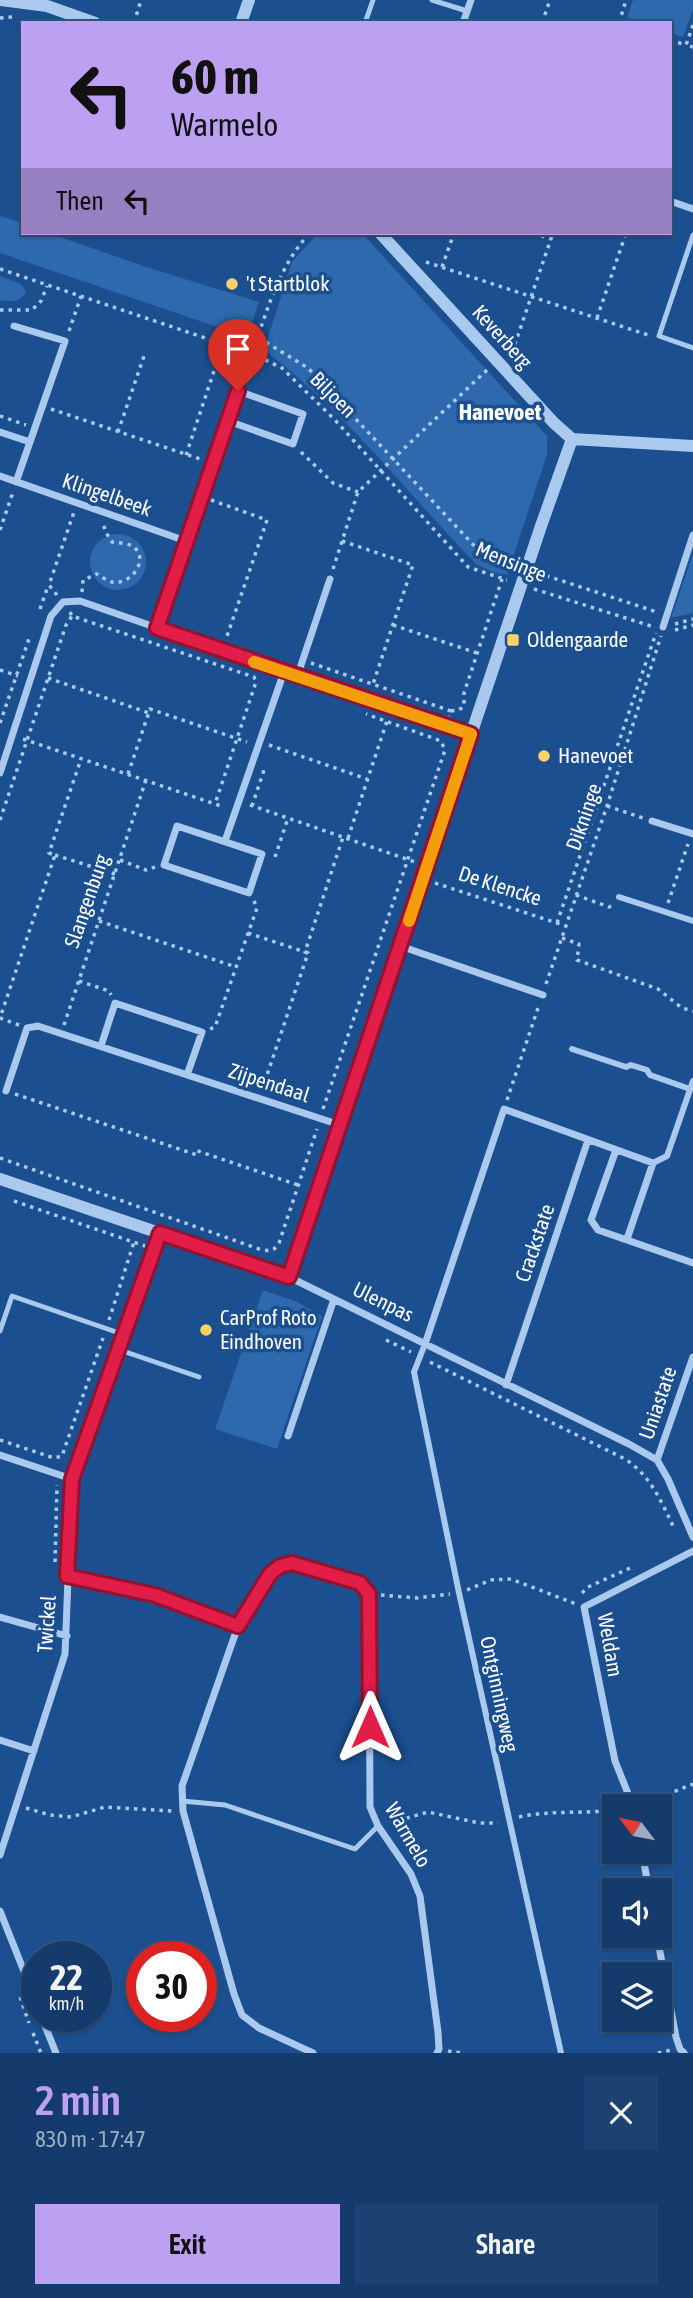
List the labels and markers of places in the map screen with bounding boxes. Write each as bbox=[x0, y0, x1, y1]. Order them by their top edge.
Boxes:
place label: 't Startblok bbox=[246, 271, 329, 295]
marker: 't Startblok bbox=[224, 276, 240, 292]
pin bbox=[208, 319, 268, 391]
place label: Oldengaarde bbox=[527, 627, 628, 651]
marker: Oldengaarde bbox=[505, 632, 521, 648]
place label: Hanevoet bbox=[558, 743, 633, 767]
marker: Hanevoet bbox=[536, 748, 552, 764]
place label: CarProf Roto Eindhoven bbox=[220, 1305, 317, 1353]
marker: CarProf Roto Eindhoven bbox=[198, 1322, 214, 1338]

